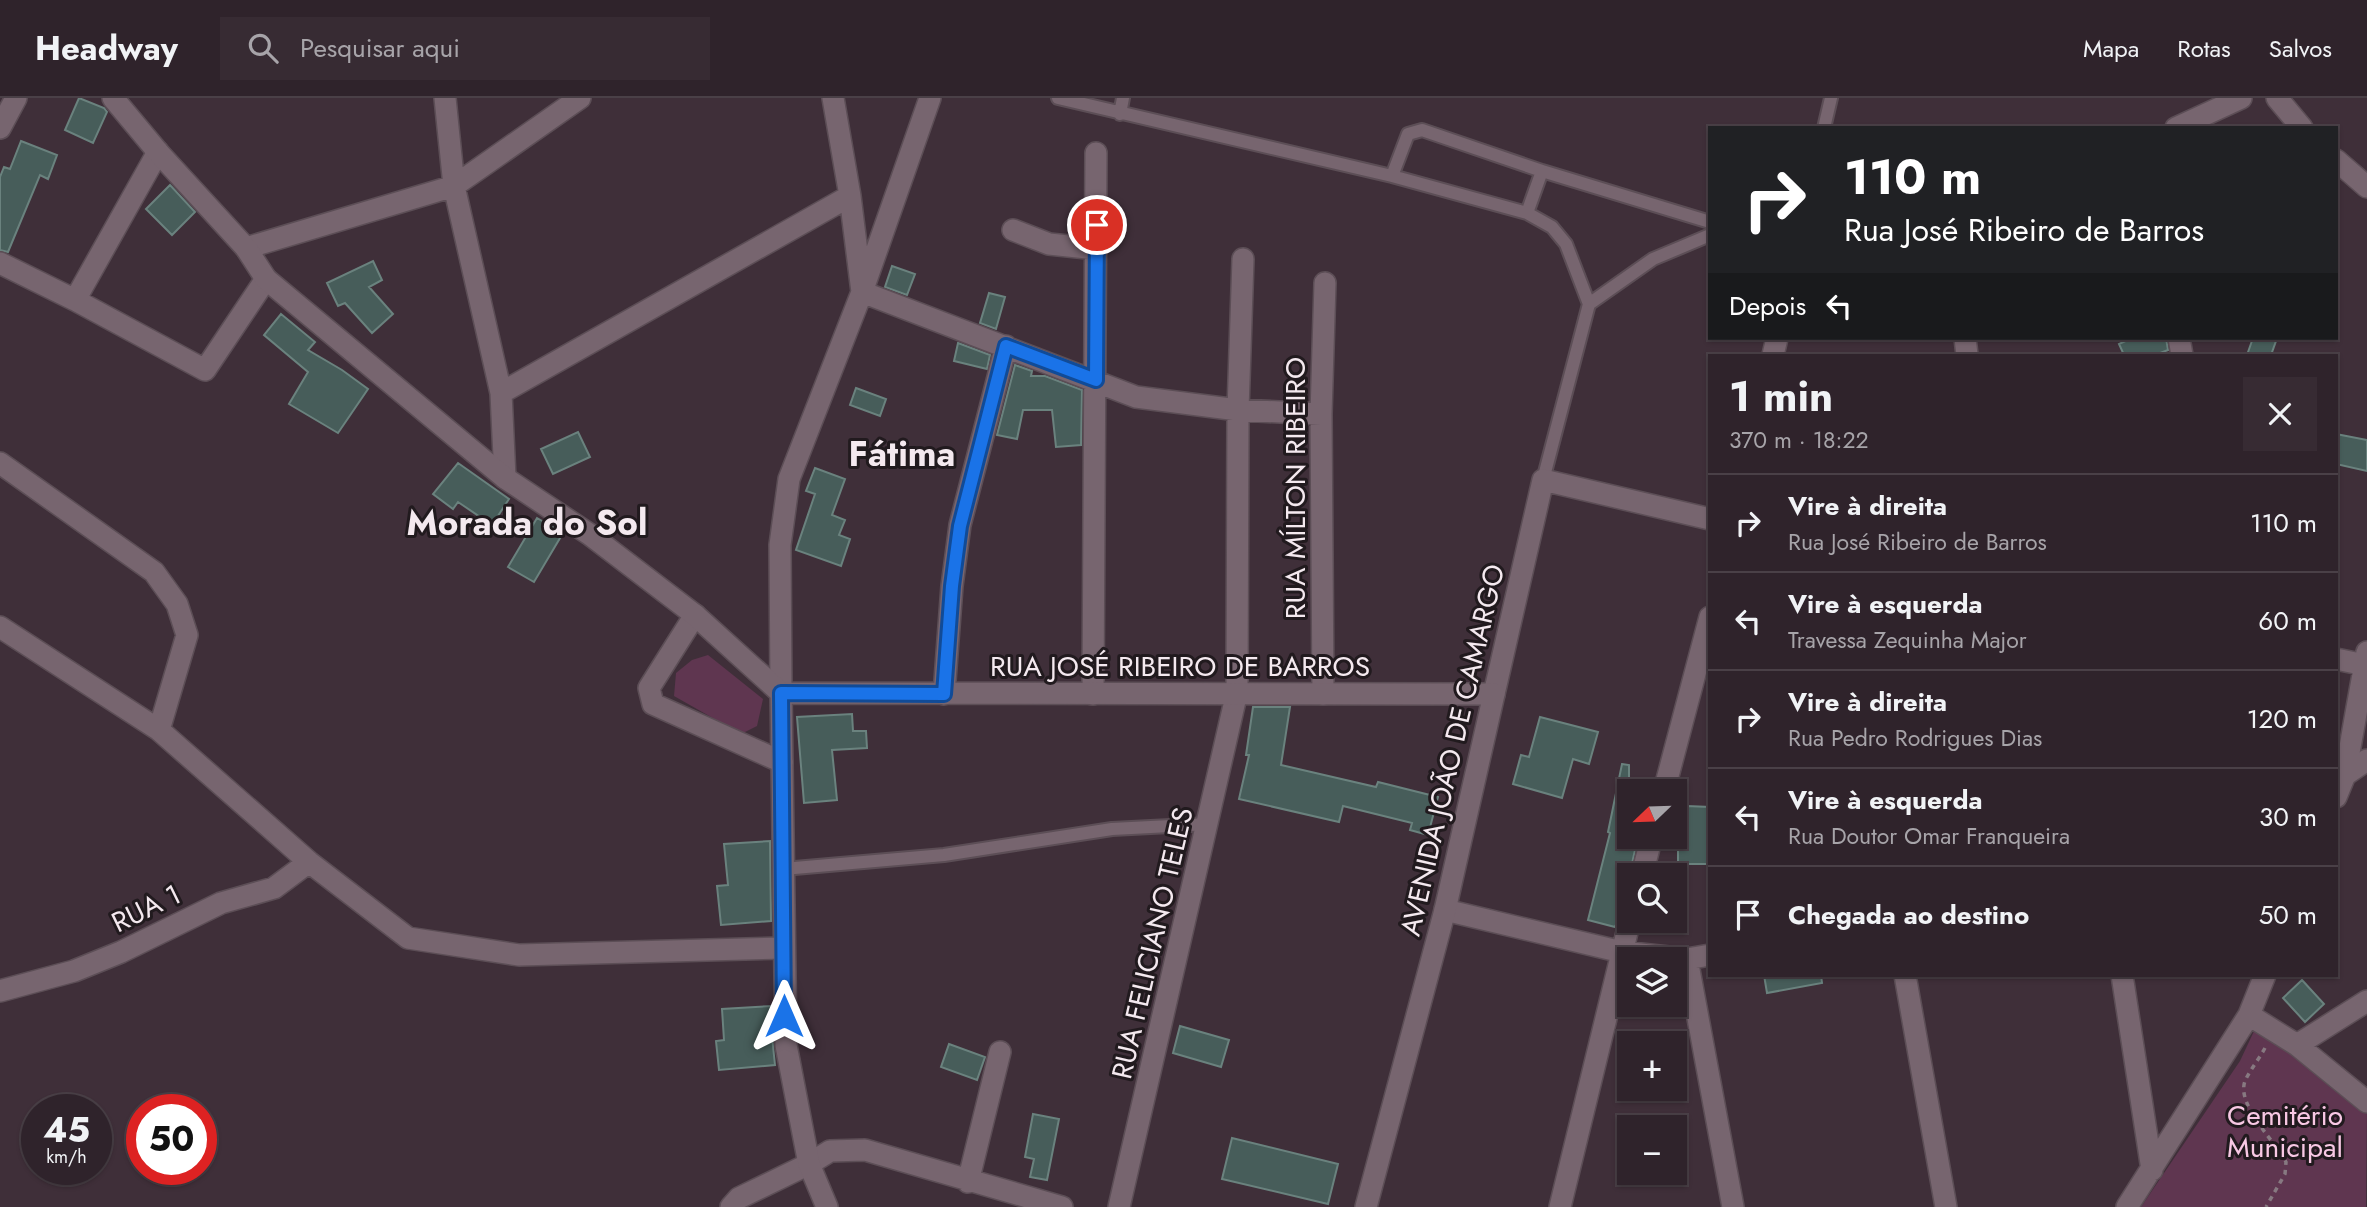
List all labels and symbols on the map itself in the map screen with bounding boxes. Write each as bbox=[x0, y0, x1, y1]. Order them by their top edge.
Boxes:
pin bbox=[1067, 195, 1127, 255]
street label: RUA MÍLTON RIBEIRO bbox=[1275, 357, 1316, 619]
district label: Fátima bbox=[849, 429, 955, 479]
district label: Morada do Sol bbox=[407, 498, 647, 548]
street label: AVENIDA JOÃO DE CAMARGO bbox=[1390, 560, 1515, 940]
street label: RUA JOSÉ RIBEIRO DE BARROS bbox=[990, 646, 1370, 687]
north arrow bbox=[1617, 779, 1687, 849]
street label: RUA FELICIANO TELES bbox=[1101, 803, 1204, 1083]
street label: RUA 1 bbox=[105, 874, 188, 943]
position arrow bbox=[747, 979, 821, 1053]
speed limit sign: 50 bbox=[126, 1094, 217, 1185]
park label: Cemitério Municipal bbox=[2227, 1095, 2343, 1168]

